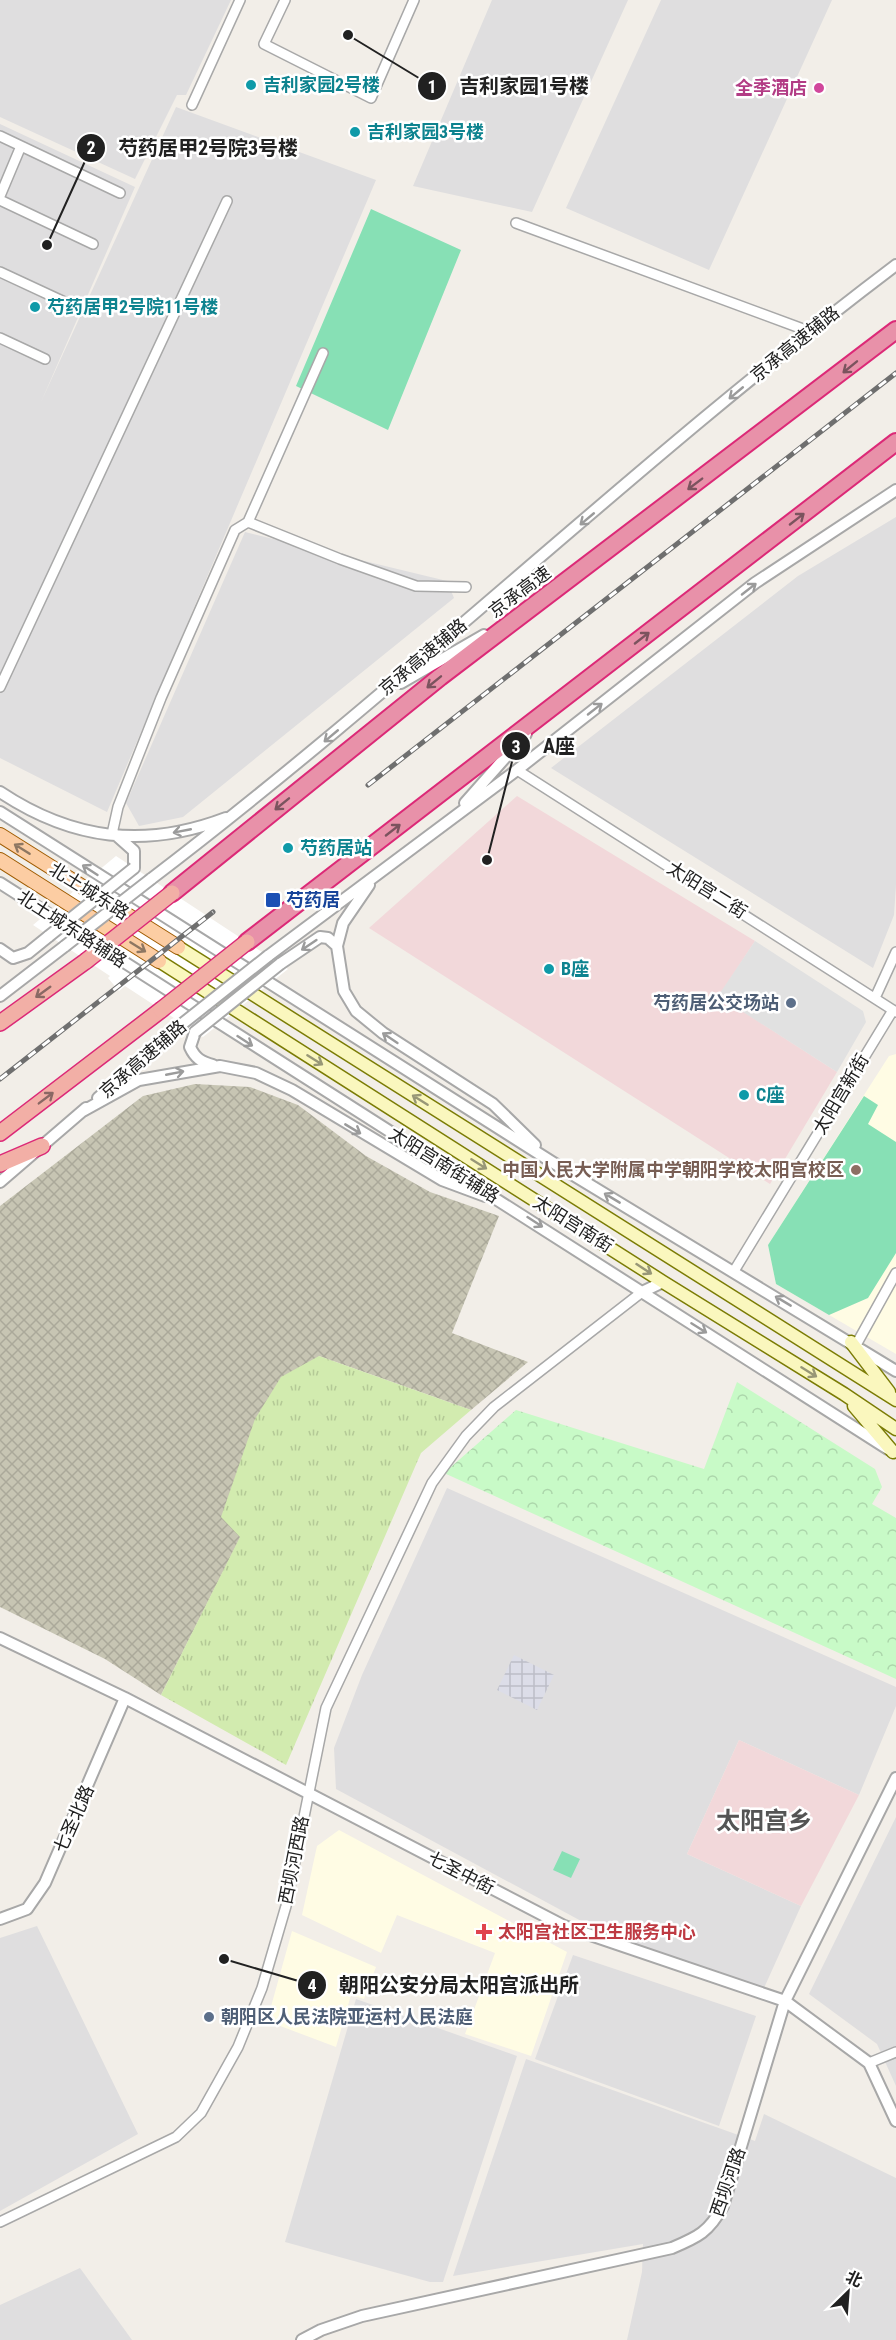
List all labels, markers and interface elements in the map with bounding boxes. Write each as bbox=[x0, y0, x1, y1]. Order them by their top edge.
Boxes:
callout: 吉利家园1号楼 bbox=[417, 67, 601, 105]
place label: 吉利家园2号楼 bbox=[263, 74, 380, 95]
text: 吉利家园1号楼 bbox=[459, 74, 589, 98]
text: 1 bbox=[427, 76, 437, 97]
place label: 全季酒店 bbox=[735, 77, 807, 98]
marker: 吉利家园2号楼 bbox=[244, 78, 258, 92]
marker: 全季酒店 bbox=[812, 81, 826, 95]
place label: 吉利家园3号楼 bbox=[367, 121, 484, 142]
marker: 吉利家园3号楼 bbox=[348, 125, 362, 139]
callout: 芍药居甲2号院3号楼 bbox=[76, 129, 310, 167]
text: 芍药居甲2号院3号楼 bbox=[118, 136, 298, 160]
text: 2 bbox=[86, 137, 96, 158]
place label: 芍药居甲2号院11号楼 bbox=[47, 296, 218, 317]
marker: 芍药居甲2号院11号楼 bbox=[28, 300, 42, 314]
street label: 京承高速辅路 bbox=[746, 301, 843, 386]
one-way arrow bbox=[843, 360, 859, 373]
one-way arrow bbox=[729, 386, 744, 400]
one-way arrow bbox=[687, 478, 703, 491]
one-way arrow bbox=[580, 512, 595, 526]
one-way arrow bbox=[788, 513, 804, 525]
street label: 京承高速 bbox=[485, 562, 555, 622]
one-way arrow bbox=[740, 582, 756, 595]
street label: 京承高速辅路 bbox=[375, 614, 471, 699]
one-way arrow bbox=[634, 632, 650, 644]
one-way arrow bbox=[426, 675, 442, 688]
one-way arrow bbox=[587, 702, 603, 715]
callout: A座 bbox=[501, 727, 587, 765]
one-way arrow bbox=[323, 729, 339, 742]
text: A座 bbox=[543, 734, 575, 758]
text: 3 bbox=[511, 736, 521, 757]
one-way arrow bbox=[274, 798, 290, 811]
one-way arrow bbox=[385, 823, 401, 836]
one-way arrow bbox=[173, 826, 192, 837]
place label: 芍药居站 bbox=[300, 837, 372, 858]
marker: 芍药居站 bbox=[281, 841, 295, 855]
one-way arrow bbox=[13, 842, 30, 855]
street label: 太阳宫二街 bbox=[664, 857, 751, 922]
street label: 北土城东路 bbox=[46, 858, 133, 923]
one-way arrow bbox=[82, 863, 99, 875]
street label: 北土城东路辅路 bbox=[14, 885, 131, 972]
place label: 芍药居 bbox=[286, 889, 340, 910]
marker: 芍药居 bbox=[264, 891, 282, 909]
one-way arrow bbox=[301, 939, 317, 951]
one-way arrow bbox=[129, 942, 146, 954]
place label: B座 bbox=[561, 958, 589, 979]
marker: B座 bbox=[542, 962, 556, 976]
one-way arrow bbox=[36, 986, 52, 998]
place label: 芍药居公交场站 bbox=[653, 992, 779, 1013]
marker: 芍药居公交场站 bbox=[784, 996, 798, 1010]
street label: 京承高速辅路 bbox=[95, 1015, 190, 1102]
one-way arrow bbox=[382, 1031, 399, 1043]
one-way arrow bbox=[236, 1035, 253, 1047]
street label: 太阳宫新街 bbox=[808, 1050, 873, 1138]
one-way arrow bbox=[306, 1053, 323, 1066]
one-way arrow bbox=[164, 1068, 184, 1079]
place label: C座 bbox=[756, 1084, 784, 1105]
marker: C座 bbox=[737, 1088, 751, 1102]
one-way arrow bbox=[38, 1091, 54, 1104]
one-way arrow bbox=[412, 1093, 429, 1105]
street label: 太阳宫南街辅路 bbox=[385, 1122, 503, 1207]
one-way arrow bbox=[344, 1123, 361, 1135]
one-way arrow bbox=[470, 1159, 487, 1171]
place label: 中国人民大学附属中学朝阳学校太阳宫校区 bbox=[502, 1159, 844, 1180]
marker: 中国人民大学附属中学朝阳学校太阳宫校区 bbox=[849, 1163, 863, 1177]
street label: 太阳宫南街 bbox=[530, 1191, 617, 1256]
one-way arrow bbox=[604, 1192, 621, 1204]
one-way arrow bbox=[526, 1216, 543, 1228]
one-way arrow bbox=[635, 1263, 651, 1275]
one-way arrow bbox=[775, 1295, 792, 1307]
one-way arrow bbox=[690, 1322, 707, 1334]
one-way arrow bbox=[800, 1367, 817, 1379]
street label: 七圣北路 bbox=[49, 1782, 98, 1856]
district label: 太阳宫乡 bbox=[716, 1807, 812, 1835]
street label: 西坝河西路 bbox=[275, 1814, 312, 1906]
street label: 七圣中街 bbox=[424, 1847, 498, 1898]
place label: 太阳宫社区卫生服务中心 bbox=[498, 1921, 696, 1942]
marker: 太阳宫社区卫生服务中心 bbox=[475, 1923, 493, 1941]
callout: 朝阳公安分局太阳宫派出所 bbox=[297, 1966, 591, 2004]
text: 朝阳公安分局太阳宫派出所 bbox=[339, 1973, 579, 1997]
text: 4 bbox=[307, 1975, 317, 1996]
place label: 朝阳区人民法院亚运村人民法庭 bbox=[221, 2006, 473, 2027]
marker: 朝阳区人民法院亚运村人民法庭 bbox=[202, 2010, 216, 2024]
street label: 西坝河路 bbox=[706, 2144, 749, 2219]
north arrow bbox=[818, 2262, 878, 2322]
text: 北 bbox=[843, 2267, 865, 2291]

